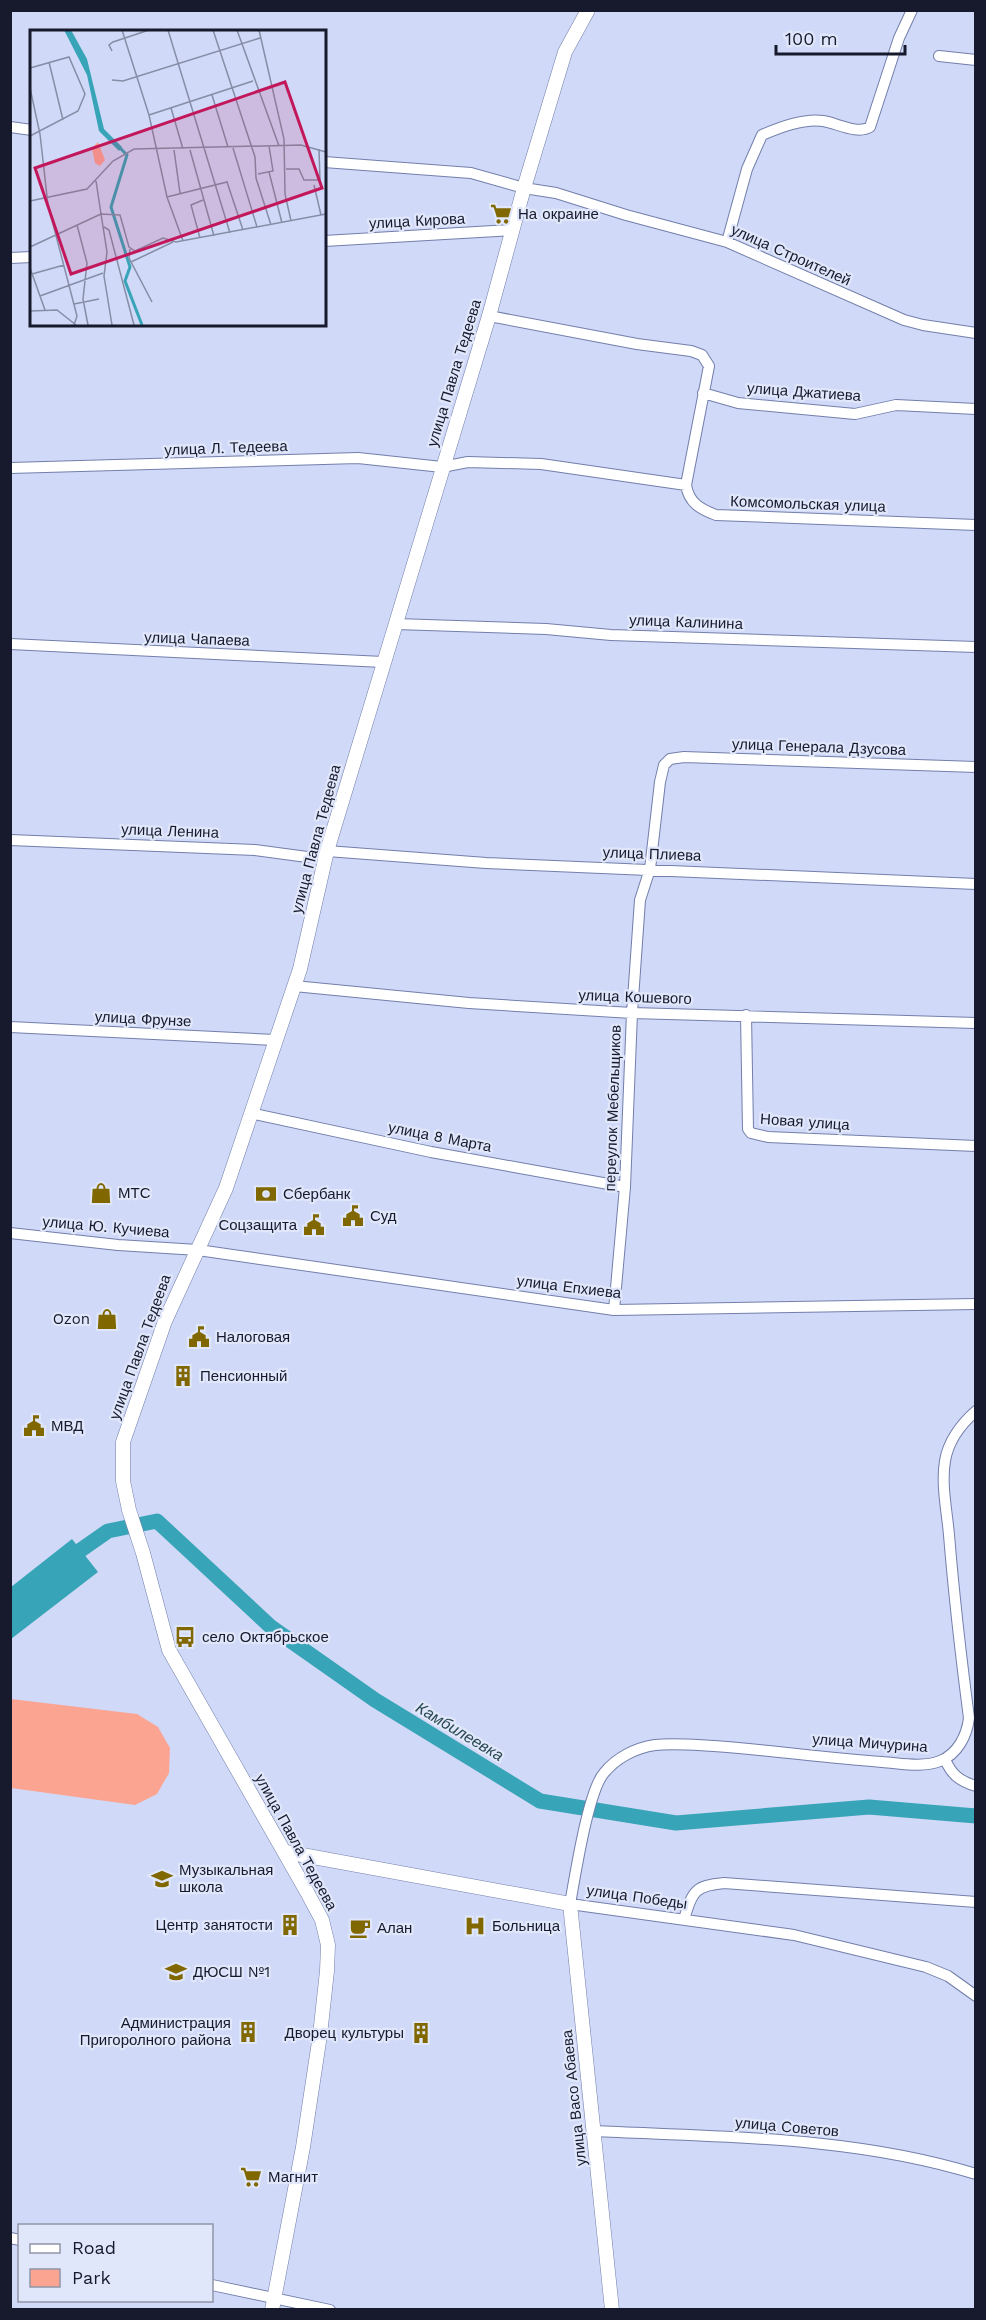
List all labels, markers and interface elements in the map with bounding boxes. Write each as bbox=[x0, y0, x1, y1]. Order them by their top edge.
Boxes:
scale bar bbox=[776, 18, 905, 56]
text: 100 m bbox=[785, 28, 838, 49]
inset map bbox=[30, 30, 326, 326]
supermarket icon: На окраине bbox=[489, 202, 513, 226]
place label: На окраине bbox=[518, 205, 599, 223]
street label: улица Кирова bbox=[368, 209, 466, 233]
street label: улица Строителей bbox=[728, 221, 854, 289]
street label: улица Павла Тедеева bbox=[423, 296, 485, 449]
street label: улица Джатиева bbox=[746, 379, 862, 405]
street label: улица Л. Тедеева bbox=[164, 437, 289, 459]
street label: Комсомольская улица bbox=[730, 492, 887, 516]
street label: улица Калинина bbox=[629, 611, 744, 633]
street label: улица Чапаева bbox=[144, 628, 251, 650]
street label: улица Генерала Дзусова bbox=[732, 735, 907, 759]
street label: улица Павла Тедеева bbox=[287, 762, 345, 915]
street label: улица Ленина bbox=[121, 820, 220, 842]
street label: улица Плиева bbox=[602, 843, 702, 865]
street label: улица Кошевого bbox=[578, 986, 692, 1008]
street label: улица Фрунзе bbox=[94, 1007, 192, 1031]
street label: переулок Мебельщиков bbox=[601, 1024, 625, 1192]
street label: Новая улица bbox=[760, 1110, 851, 1134]
street label: улица 8 Марта bbox=[387, 1118, 494, 1156]
shop icon: МТС bbox=[89, 1181, 113, 1205]
bank icon: Сбербанк bbox=[254, 1182, 278, 1206]
place label: МТС bbox=[118, 1184, 151, 1202]
place label: Сбербанк bbox=[283, 1185, 351, 1203]
public building icon: Суд bbox=[341, 1204, 365, 1228]
place label: Суд bbox=[370, 1207, 397, 1225]
street label: улица Ю. Кучиева bbox=[42, 1212, 171, 1242]
public building icon: Соцзащита bbox=[302, 1213, 326, 1237]
place label: Соцзащита bbox=[218, 1216, 298, 1234]
street label: улица Павла Тедеева bbox=[105, 1271, 175, 1422]
street label: улица Епхиева bbox=[516, 1272, 623, 1302]
shop icon: Ozon bbox=[95, 1307, 119, 1331]
place label: Ozon bbox=[53, 1310, 90, 1328]
public building icon: Налоговая bbox=[187, 1325, 211, 1349]
place label: Налоговая bbox=[216, 1328, 290, 1346]
building icon: Пенсионный bbox=[171, 1364, 195, 1388]
place label: Пенсионный bbox=[200, 1367, 287, 1385]
public building icon: МВД bbox=[22, 1414, 46, 1438]
place label: МВД bbox=[51, 1417, 83, 1435]
bus stop icon: село Октябрьское bbox=[173, 1625, 197, 1649]
place label: село Октябрьское bbox=[202, 1628, 329, 1646]
water label: Камбилеевка bbox=[412, 1698, 507, 1765]
street label: улица Мичурина bbox=[812, 1730, 929, 1756]
street label: улица Павла Тедеева bbox=[251, 1771, 341, 1914]
place label: Музыкальная школа bbox=[179, 1861, 273, 1896]
school or university icon: Музыкальная школа bbox=[150, 1867, 174, 1891]
street label: улица Победы bbox=[586, 1881, 688, 1913]
building icon: Центр занятости bbox=[278, 1913, 302, 1937]
hospital icon: Больница bbox=[463, 1914, 487, 1938]
place label: Центр занятости bbox=[156, 1916, 273, 1934]
cafe icon: Алан bbox=[348, 1916, 372, 1940]
place label: Больница bbox=[492, 1917, 561, 1935]
place label: Алан bbox=[377, 1919, 412, 1937]
school or university icon: ДЮСШ №1 bbox=[164, 1960, 188, 1984]
place label: ДЮСШ №1 bbox=[193, 1963, 270, 1981]
place label: Администрация Пригоролного района bbox=[80, 2014, 232, 2049]
building icon: Администрация Пригоролного района bbox=[236, 2020, 260, 2044]
building icon: Дворец культуры bbox=[409, 2021, 433, 2045]
place label: Дворец культуры bbox=[285, 2024, 404, 2042]
street label: улица Васо Абаева bbox=[558, 2028, 590, 2167]
street label: улица Советов bbox=[734, 2113, 840, 2141]
supermarket icon: Магнит bbox=[239, 2165, 263, 2189]
place label: Магнит bbox=[268, 2168, 318, 2186]
legend bbox=[18, 2224, 213, 2302]
text: Road bbox=[72, 2237, 116, 2258]
text: Park bbox=[72, 2267, 111, 2288]

